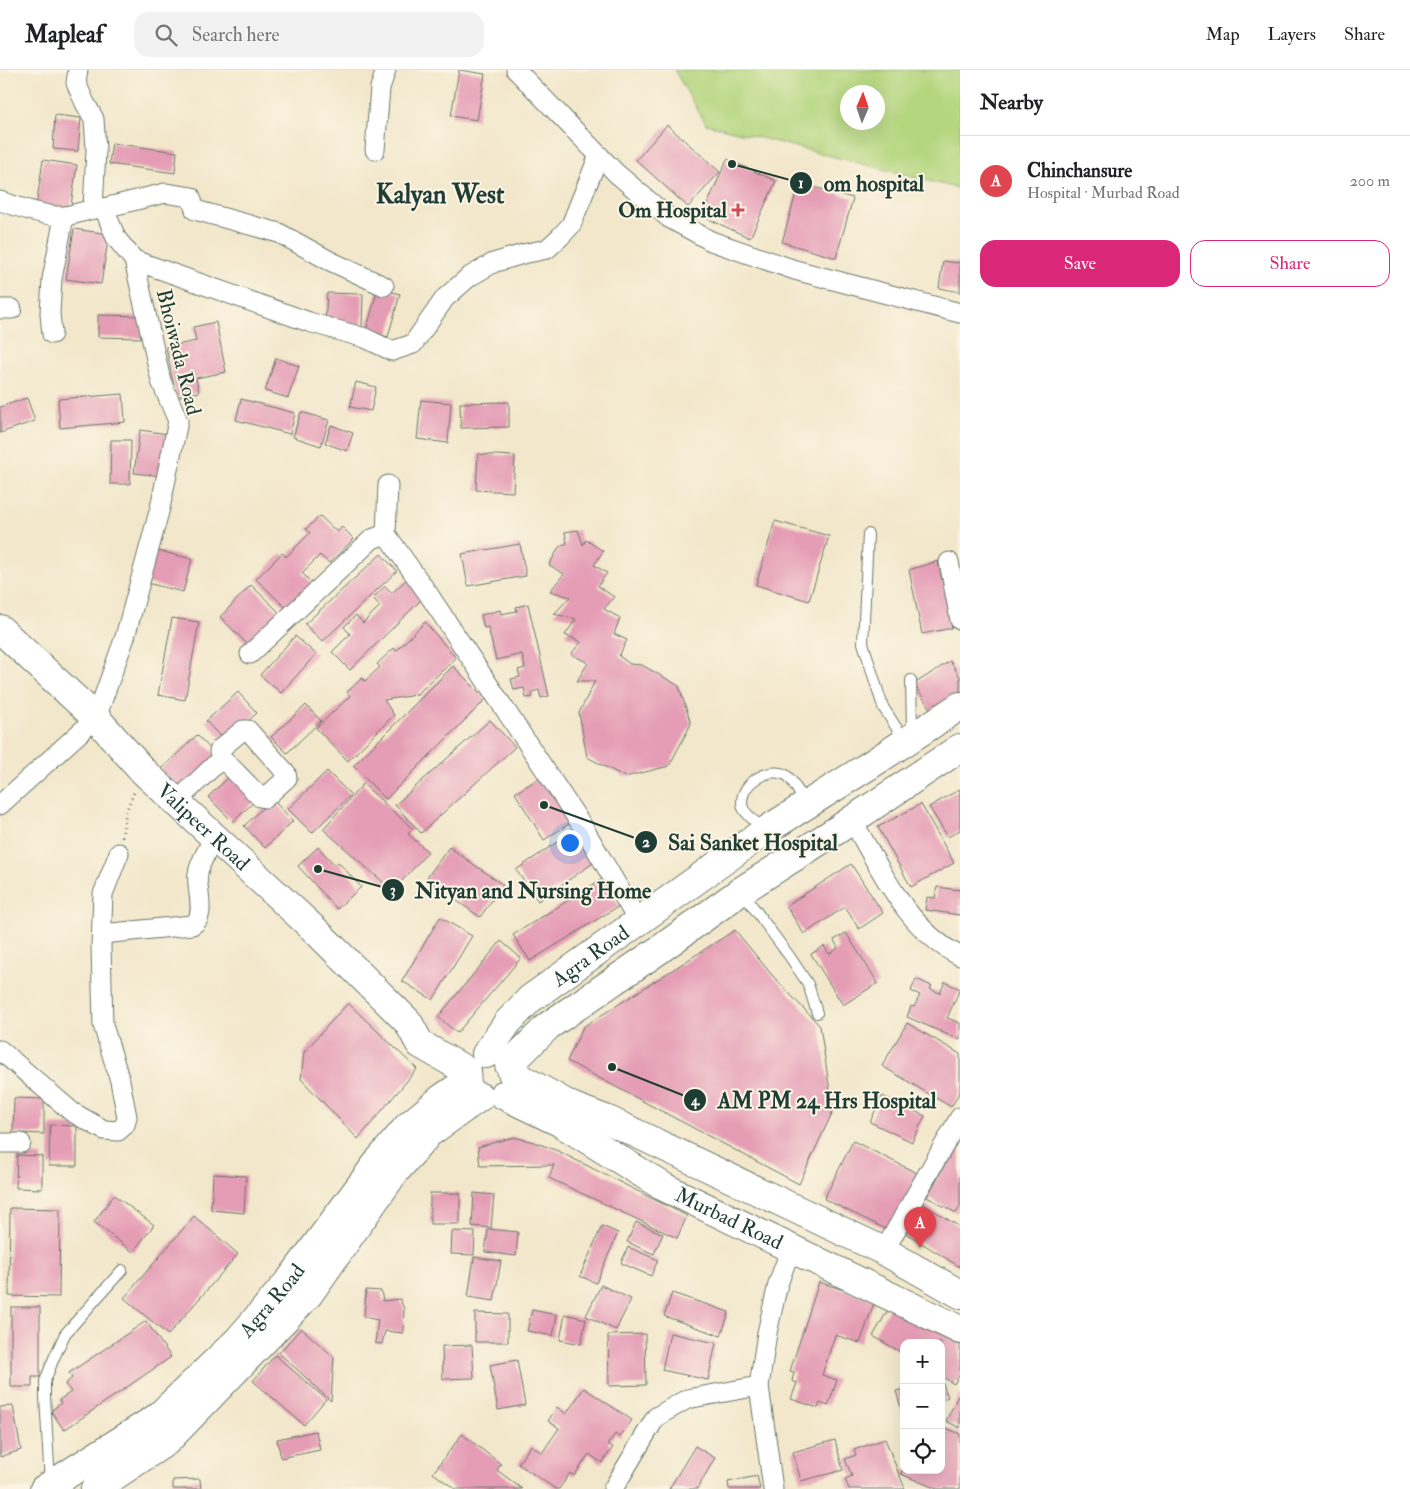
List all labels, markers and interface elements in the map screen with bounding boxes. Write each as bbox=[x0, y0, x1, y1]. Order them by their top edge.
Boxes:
search box bbox=[134, 12, 484, 57]
text: Mapleaf bbox=[25, 19, 104, 50]
icon: search bbox=[152, 21, 180, 49]
text: Search here bbox=[192, 23, 279, 47]
text: Map bbox=[1206, 23, 1240, 46]
text: Layers bbox=[1268, 23, 1316, 46]
text: Share bbox=[1344, 23, 1385, 46]
north arrow bbox=[840, 85, 885, 130]
text: Nearby bbox=[980, 89, 1043, 116]
text: Chinchansure bbox=[1027, 159, 1132, 183]
callout: om hospital bbox=[789, 164, 934, 201]
text: om hospital bbox=[824, 170, 925, 199]
text: A bbox=[991, 171, 1001, 191]
text: 200 m bbox=[1350, 171, 1390, 191]
text: 1 bbox=[798, 174, 804, 193]
district label: Kalyan West bbox=[376, 179, 505, 212]
text: Hospital · Murbad Road bbox=[1027, 183, 1180, 203]
place label: Om Hospital bbox=[618, 197, 728, 224]
marker: Om Hospital bbox=[731, 203, 745, 217]
button: Save bbox=[980, 240, 1180, 287]
button: Share bbox=[1190, 240, 1390, 287]
street label: Bhoiwada Road bbox=[150, 286, 207, 419]
street label: Valipeer Road bbox=[151, 778, 256, 877]
callout: Sai Sanket Hospital bbox=[633, 823, 848, 860]
text: Sai Sanket Hospital bbox=[668, 829, 838, 858]
your location bbox=[557, 830, 583, 856]
text: 2 bbox=[642, 833, 650, 852]
callout: Nityan and Nursing Home bbox=[380, 871, 662, 908]
text: Nityan and Nursing Home bbox=[414, 877, 652, 906]
text: 3 bbox=[390, 881, 396, 900]
street label: Agra Road bbox=[546, 919, 635, 993]
callout: AM PM 24 Hrs Hospital bbox=[682, 1081, 946, 1118]
text: AM PM 24 Hrs Hospital bbox=[717, 1087, 937, 1116]
text: 4 bbox=[690, 1091, 700, 1110]
street label: Murbad Road bbox=[671, 1181, 788, 1257]
pin: A bbox=[904, 1207, 936, 1248]
street label: Agra Road bbox=[233, 1258, 312, 1344]
map controls bbox=[900, 1339, 945, 1474]
button: + bbox=[900, 1339, 945, 1384]
button: − bbox=[900, 1384, 945, 1429]
button: locate bbox=[900, 1429, 945, 1474]

